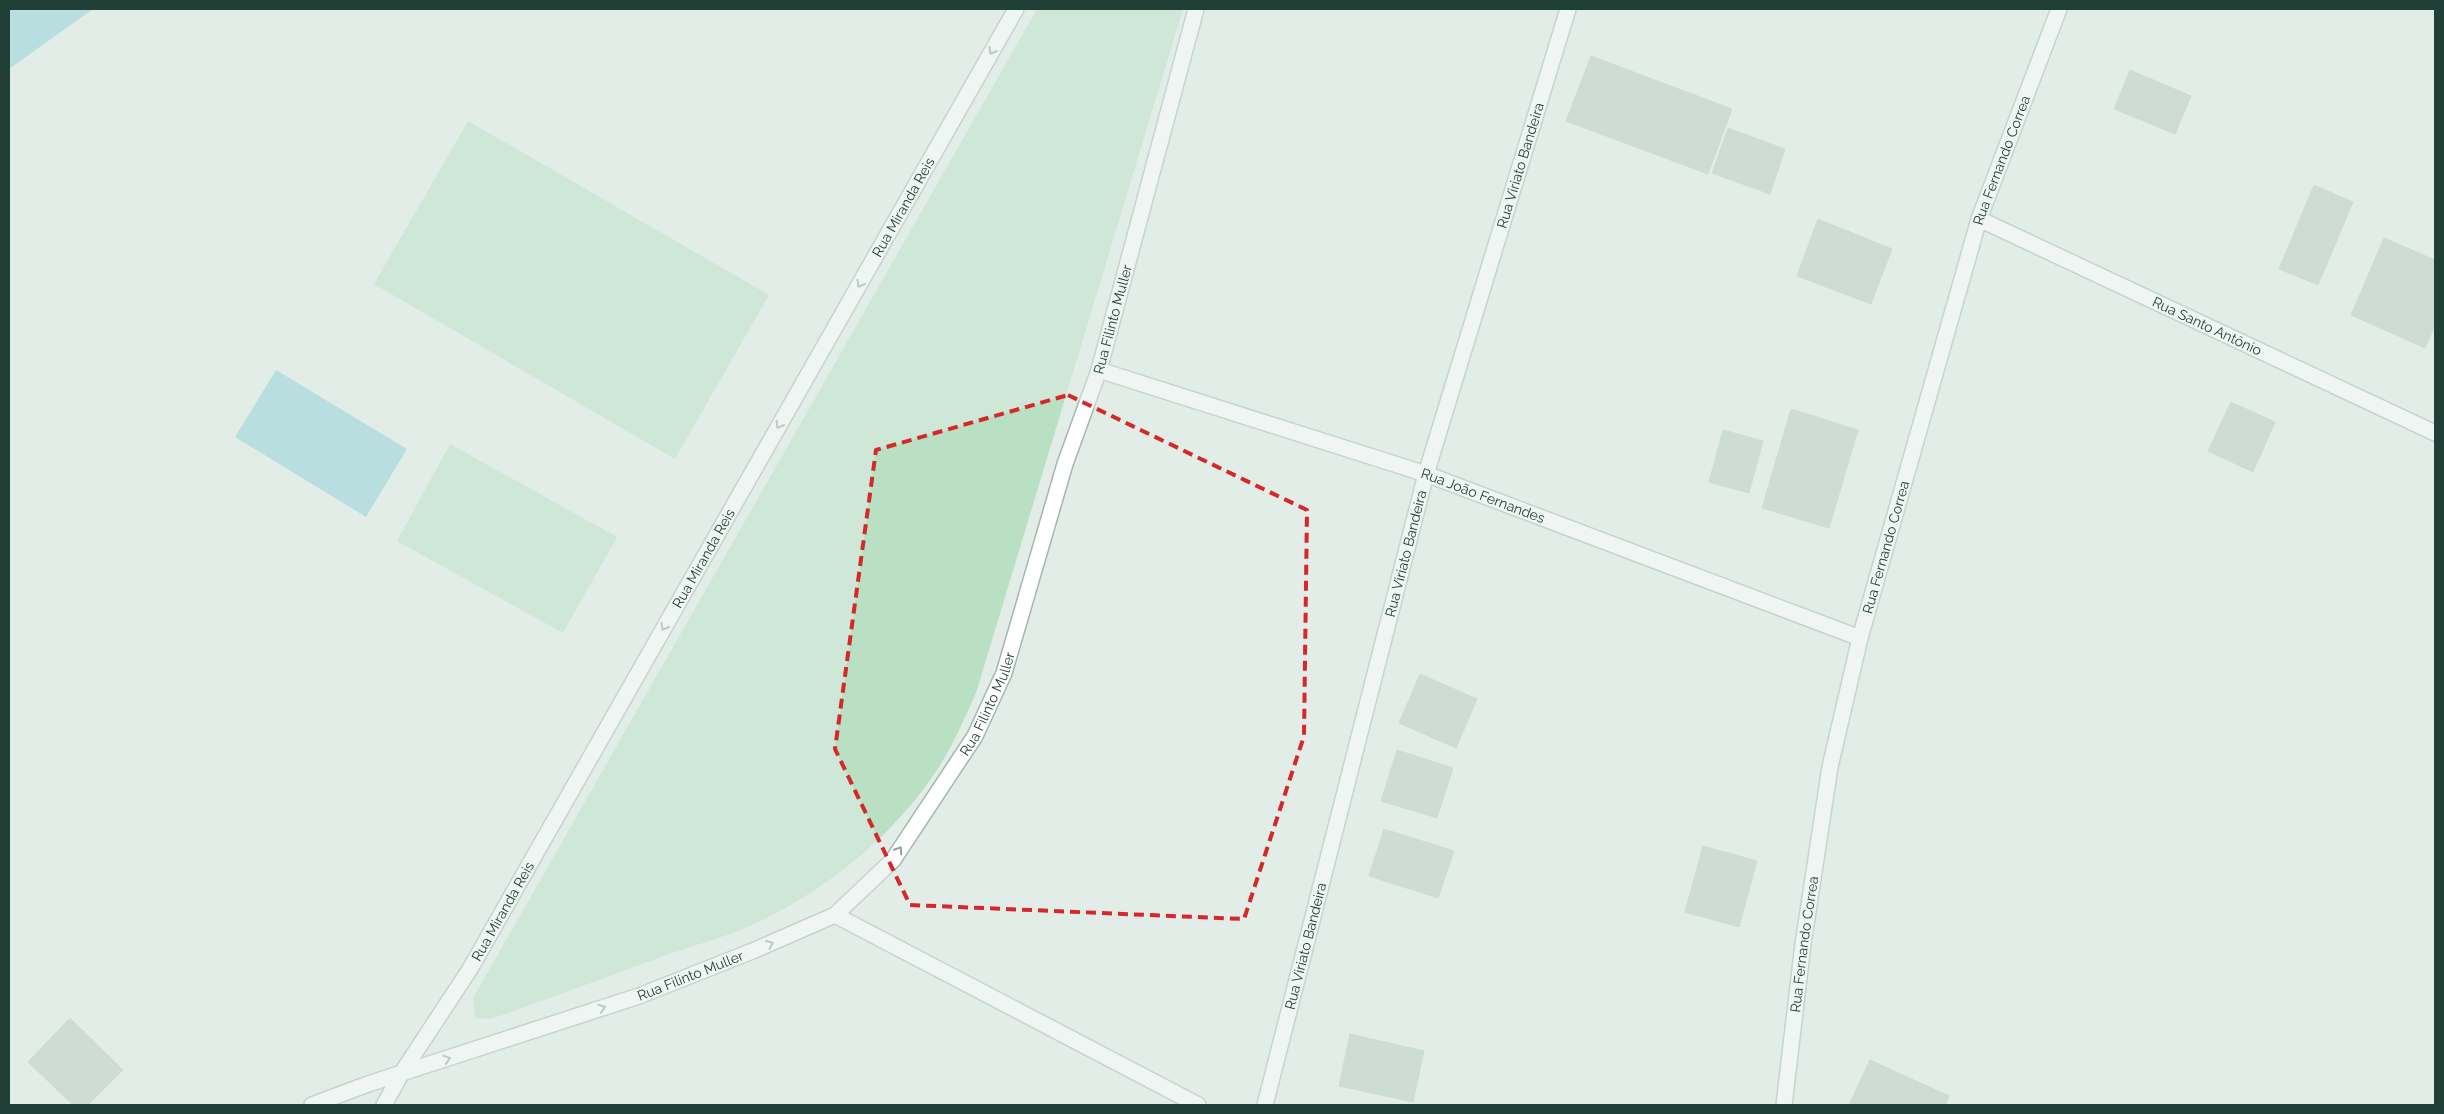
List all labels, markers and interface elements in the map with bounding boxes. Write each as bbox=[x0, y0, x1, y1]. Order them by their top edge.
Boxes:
one-way arrow bbox=[989, 46, 999, 55]
street label: Rua Fernando Correa bbox=[1970, 93, 2033, 227]
street label: Rua Viriato Bandeira bbox=[1494, 101, 1547, 230]
street label: Rua Miranda Reis bbox=[869, 155, 938, 260]
street label: Rua Filinto Muller bbox=[1090, 263, 1135, 376]
one-way arrow bbox=[856, 278, 866, 287]
street label: Rua Santo Antônio bbox=[2150, 294, 2264, 359]
one-way arrow bbox=[776, 419, 786, 428]
street label: Rua João Fernandes bbox=[1419, 465, 1547, 526]
street label: Rua Fernando Correa bbox=[1859, 479, 1912, 616]
street label: Rua Viriato Bandeira bbox=[1382, 488, 1430, 619]
street label: Rua Miranda Reis bbox=[669, 506, 738, 611]
one-way arrow bbox=[661, 621, 671, 630]
street label: Rua Filinto Muller bbox=[956, 650, 1018, 759]
one-way arrow bbox=[893, 847, 902, 856]
street label: Rua Miranda Reis bbox=[468, 859, 537, 964]
street label: Rua Fernando Correa bbox=[1787, 875, 1821, 1013]
street label: Rua Viriato Bandeira bbox=[1282, 881, 1329, 1011]
one-way arrow bbox=[764, 940, 773, 950]
street label: Rua Filinto Muller bbox=[635, 947, 746, 1004]
one-way arrow bbox=[597, 1004, 605, 1014]
one-way arrow bbox=[442, 1054, 451, 1064]

